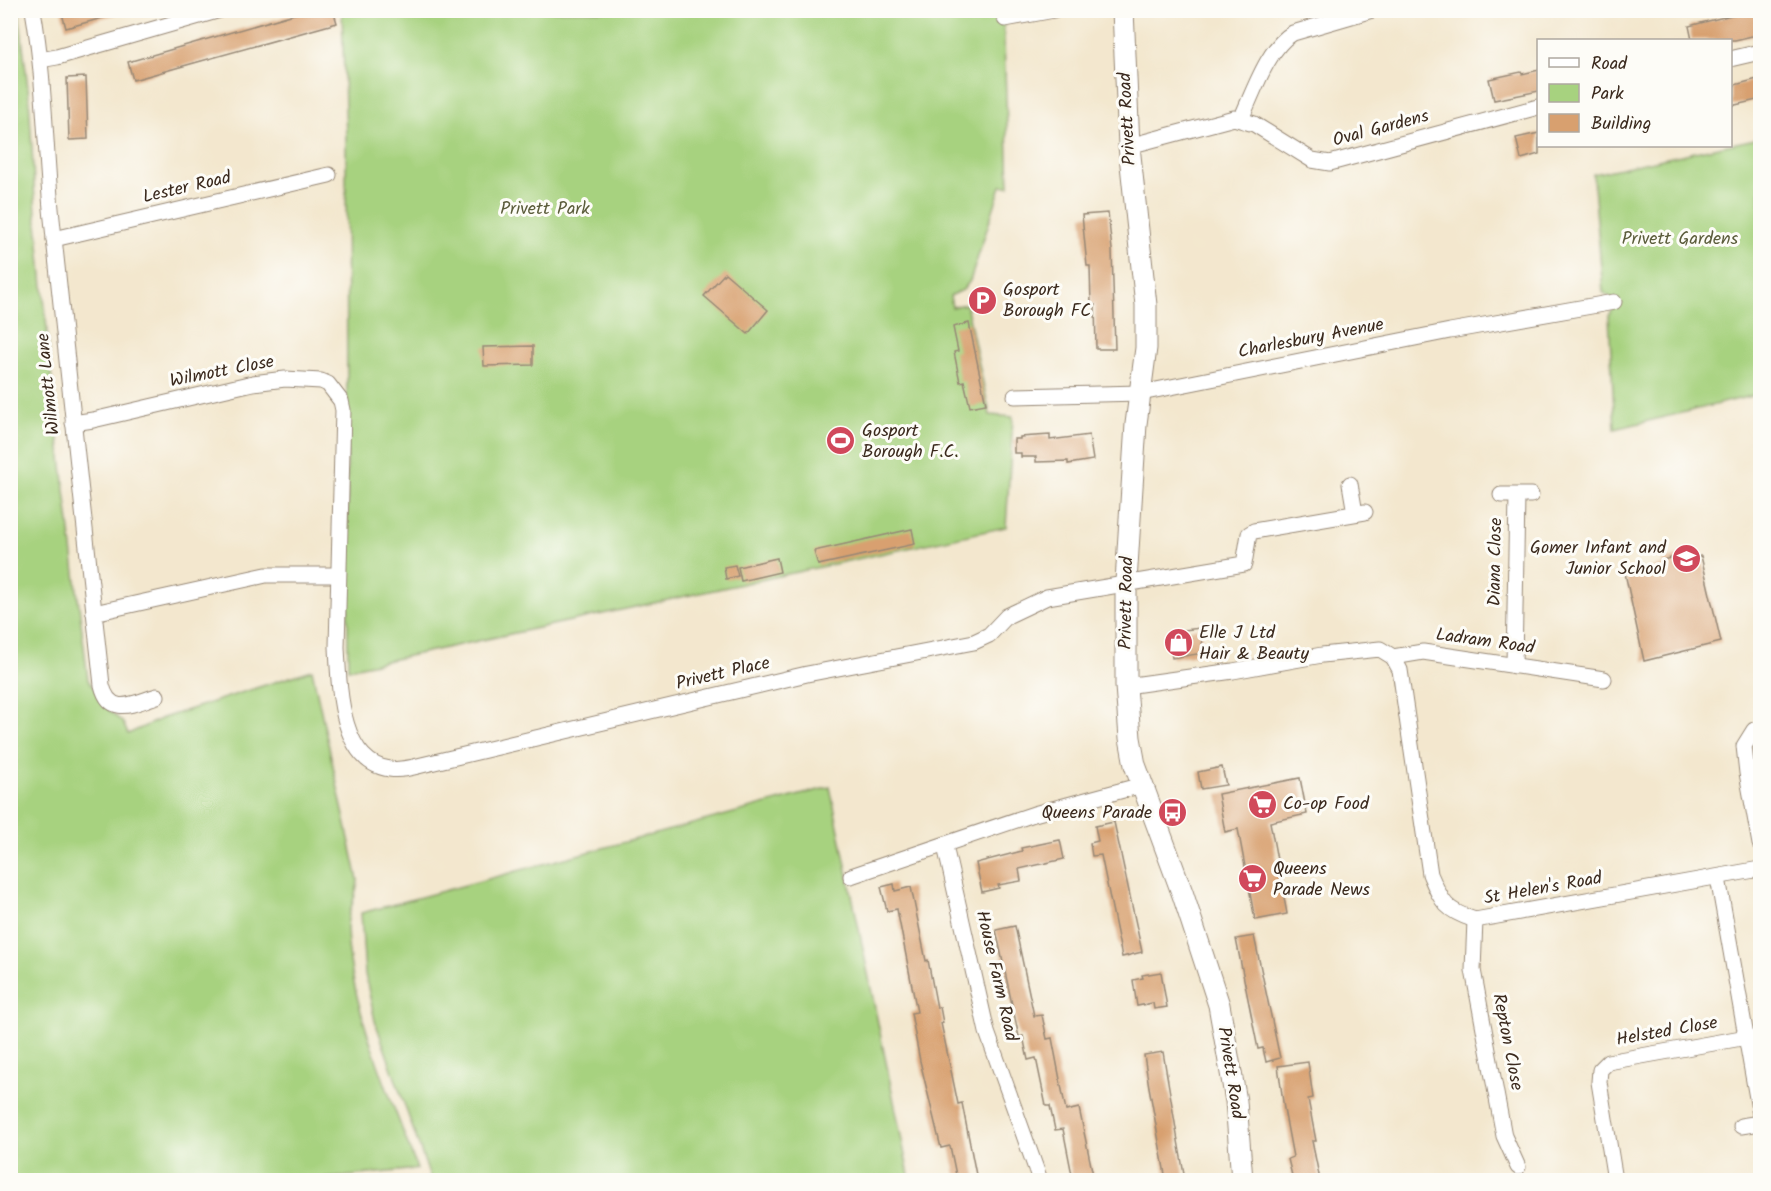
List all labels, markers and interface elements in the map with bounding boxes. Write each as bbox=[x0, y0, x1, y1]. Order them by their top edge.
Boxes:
legend bbox=[1537, 39, 1732, 147]
text: Road bbox=[1591, 50, 1628, 79]
street label: Privett Road bbox=[1111, 71, 1145, 166]
text: Park bbox=[1591, 80, 1624, 109]
street label: Oval Gardens bbox=[1330, 102, 1433, 156]
text: Building bbox=[1591, 110, 1651, 139]
street label: Lester Road bbox=[140, 164, 235, 212]
park label: Privett Park bbox=[500, 195, 590, 224]
park label: Privett Gardens bbox=[1622, 225, 1739, 254]
place label: Gosport Borough FC bbox=[1003, 276, 1091, 326]
parking icon: Gosport Borough FC bbox=[966, 284, 998, 316]
street label: Charlesbury Avenue bbox=[1236, 311, 1386, 367]
street label: Wilmott Lane bbox=[29, 332, 69, 436]
street label: Wilmott Close bbox=[167, 348, 277, 396]
place label: Gosport Borough F.C. bbox=[862, 417, 959, 467]
sports icon: Gosport Borough F.C. bbox=[825, 425, 857, 457]
street label: Diana Close bbox=[1481, 517, 1511, 607]
place label: Gomer Infant and Junior School bbox=[1530, 534, 1667, 584]
school or university icon: Gomer Infant and Junior School bbox=[1671, 542, 1703, 574]
street label: Privett Road bbox=[1112, 555, 1142, 650]
place label: Elle J Ltd Hair & Beauty bbox=[1199, 619, 1309, 669]
street label: Ladram Road bbox=[1434, 621, 1537, 663]
shop icon: Elle J Ltd Hair & Beauty bbox=[1162, 627, 1194, 659]
street label: Privett Place bbox=[673, 649, 773, 699]
supermarket icon: Co-op Food bbox=[1246, 788, 1278, 820]
place label: Co-op Food bbox=[1283, 790, 1370, 819]
bus stop icon: Queens Parade bbox=[1157, 797, 1189, 829]
place label: Queens Parade bbox=[1041, 799, 1152, 828]
place label: Queens Parade News bbox=[1273, 855, 1370, 905]
supermarket icon: Queens Parade News bbox=[1236, 863, 1268, 895]
street label: St Helen's Road bbox=[1482, 864, 1605, 914]
street label: House Farm Road bbox=[967, 908, 1025, 1045]
street label: Repton Close bbox=[1483, 991, 1531, 1093]
street label: Helsted Close bbox=[1614, 1009, 1720, 1055]
street label: Privett Road bbox=[1208, 1025, 1252, 1122]

